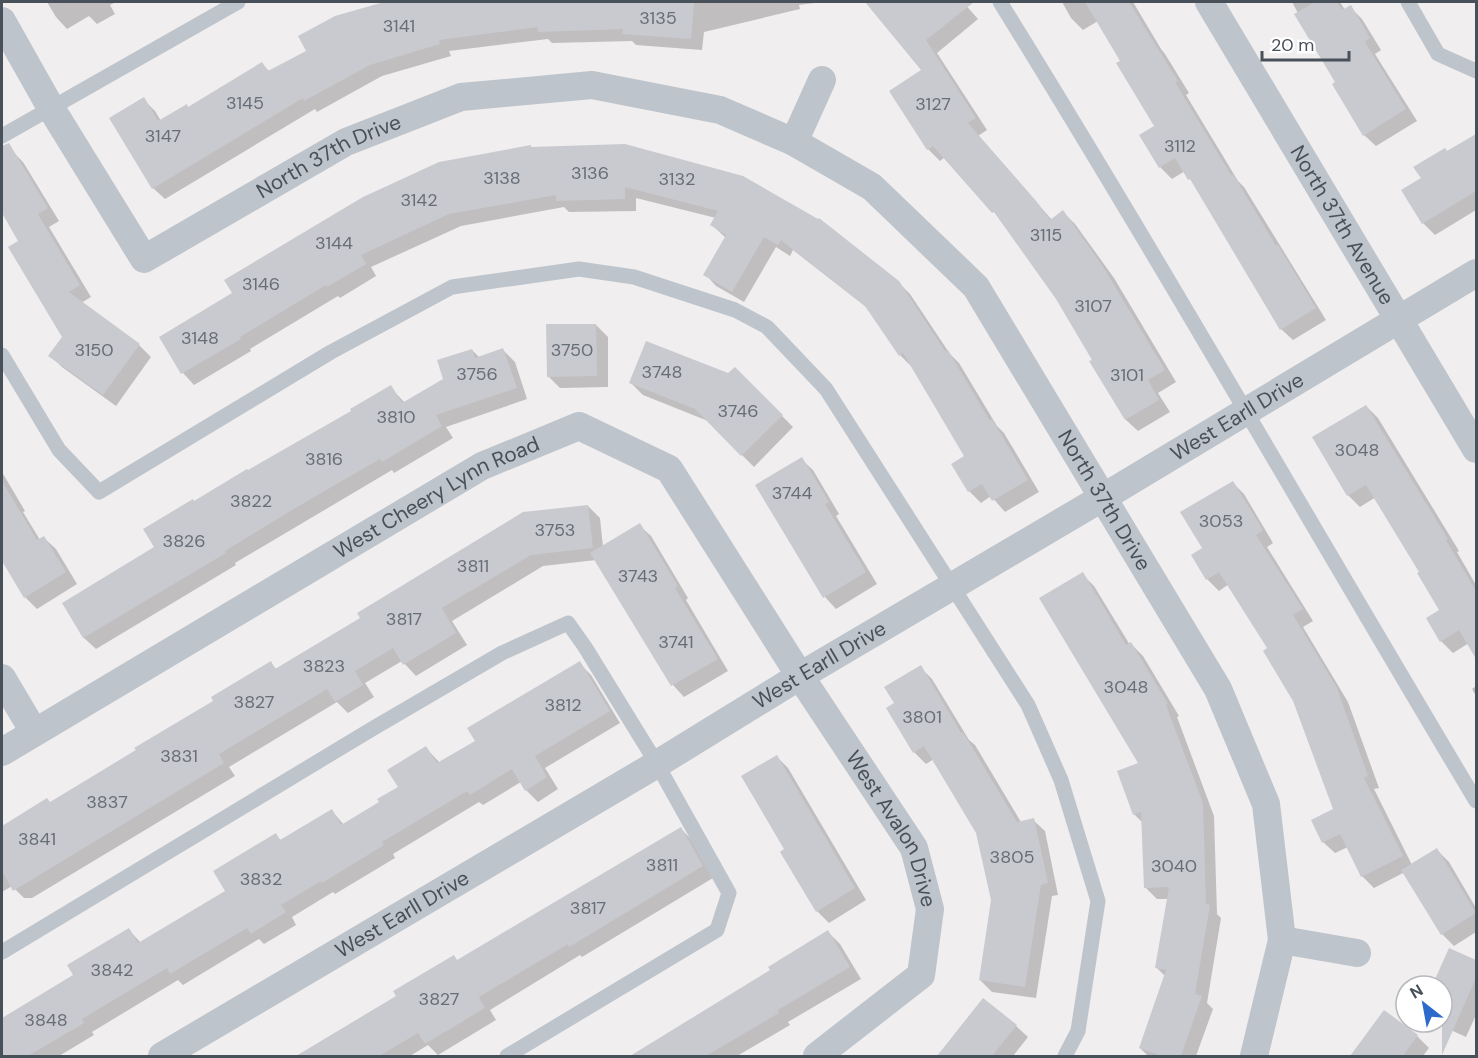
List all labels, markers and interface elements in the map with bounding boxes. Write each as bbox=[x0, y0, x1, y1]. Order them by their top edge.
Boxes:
house number: 3135 bbox=[639, 6, 677, 30]
house number: 3141 bbox=[383, 14, 415, 38]
scale bar bbox=[1262, 24, 1349, 62]
text: 20 m bbox=[1271, 33, 1314, 57]
house number: 3145 bbox=[226, 91, 264, 115]
house number: 3127 bbox=[915, 92, 951, 116]
street label: North 37th Drive bbox=[251, 108, 405, 205]
house number: 3147 bbox=[145, 124, 181, 148]
house number: 3112 bbox=[1164, 134, 1196, 158]
street label: North 37th Avenue bbox=[1284, 140, 1401, 310]
house number: 3136 bbox=[571, 161, 609, 185]
house number: 3138 bbox=[483, 166, 521, 190]
house number: 3132 bbox=[659, 167, 695, 191]
house number: 3142 bbox=[400, 188, 438, 212]
house number: 3115 bbox=[1030, 223, 1062, 247]
house number: 3144 bbox=[315, 231, 353, 255]
house number: 3146 bbox=[242, 272, 280, 296]
house number: 3107 bbox=[1074, 294, 1112, 318]
house number: 3148 bbox=[181, 326, 219, 350]
house number: 3150 bbox=[74, 338, 114, 362]
house number: 3750 bbox=[551, 338, 593, 362]
house number: 3748 bbox=[642, 360, 682, 384]
house number: 3756 bbox=[456, 362, 498, 386]
house number: 3101 bbox=[1110, 363, 1144, 387]
street label: West Earll Drive bbox=[1165, 366, 1309, 468]
house number: 3746 bbox=[717, 399, 759, 423]
house number: 3810 bbox=[376, 405, 416, 429]
street label: North 37th Drive bbox=[1051, 425, 1158, 576]
street label: West Cheery Lynn Road bbox=[328, 430, 544, 565]
house number: 3048 bbox=[1335, 438, 1379, 462]
house number: 3816 bbox=[305, 447, 343, 471]
house number: 3744 bbox=[772, 481, 812, 505]
house number: 3822 bbox=[230, 489, 272, 513]
house number: 3053 bbox=[1199, 509, 1243, 533]
house number: 3753 bbox=[534, 518, 576, 542]
house number: 3826 bbox=[163, 529, 205, 553]
house number: 3811 bbox=[457, 554, 489, 578]
house number: 3743 bbox=[618, 564, 658, 588]
house number: 3817 bbox=[386, 607, 422, 631]
street label: West Earll Drive bbox=[747, 614, 891, 716]
house number: 3741 bbox=[658, 630, 694, 654]
house number: 3823 bbox=[303, 654, 345, 678]
house number: 3048 bbox=[1104, 675, 1148, 699]
house number: 3827 bbox=[234, 690, 274, 714]
house number: 3812 bbox=[544, 693, 582, 717]
house number: 3801 bbox=[902, 705, 942, 729]
house number: 3831 bbox=[160, 744, 198, 768]
street label: West Avalon Drive bbox=[839, 745, 943, 910]
house number: 3837 bbox=[86, 790, 128, 814]
house number: 3841 bbox=[18, 827, 56, 851]
house number: 3805 bbox=[990, 845, 1034, 869]
house number: 3811 bbox=[646, 853, 678, 877]
house number: 3040 bbox=[1151, 854, 1197, 878]
street label: West Earll Drive bbox=[330, 864, 474, 965]
house number: 3832 bbox=[240, 867, 282, 891]
house number: 3817 bbox=[570, 896, 606, 920]
house number: 3842 bbox=[91, 958, 133, 982]
north arrow bbox=[1394, 974, 1454, 1034]
text: N bbox=[1406, 980, 1427, 1004]
house number: 3827 bbox=[419, 987, 459, 1011]
house number: 3848 bbox=[24, 1008, 68, 1032]

